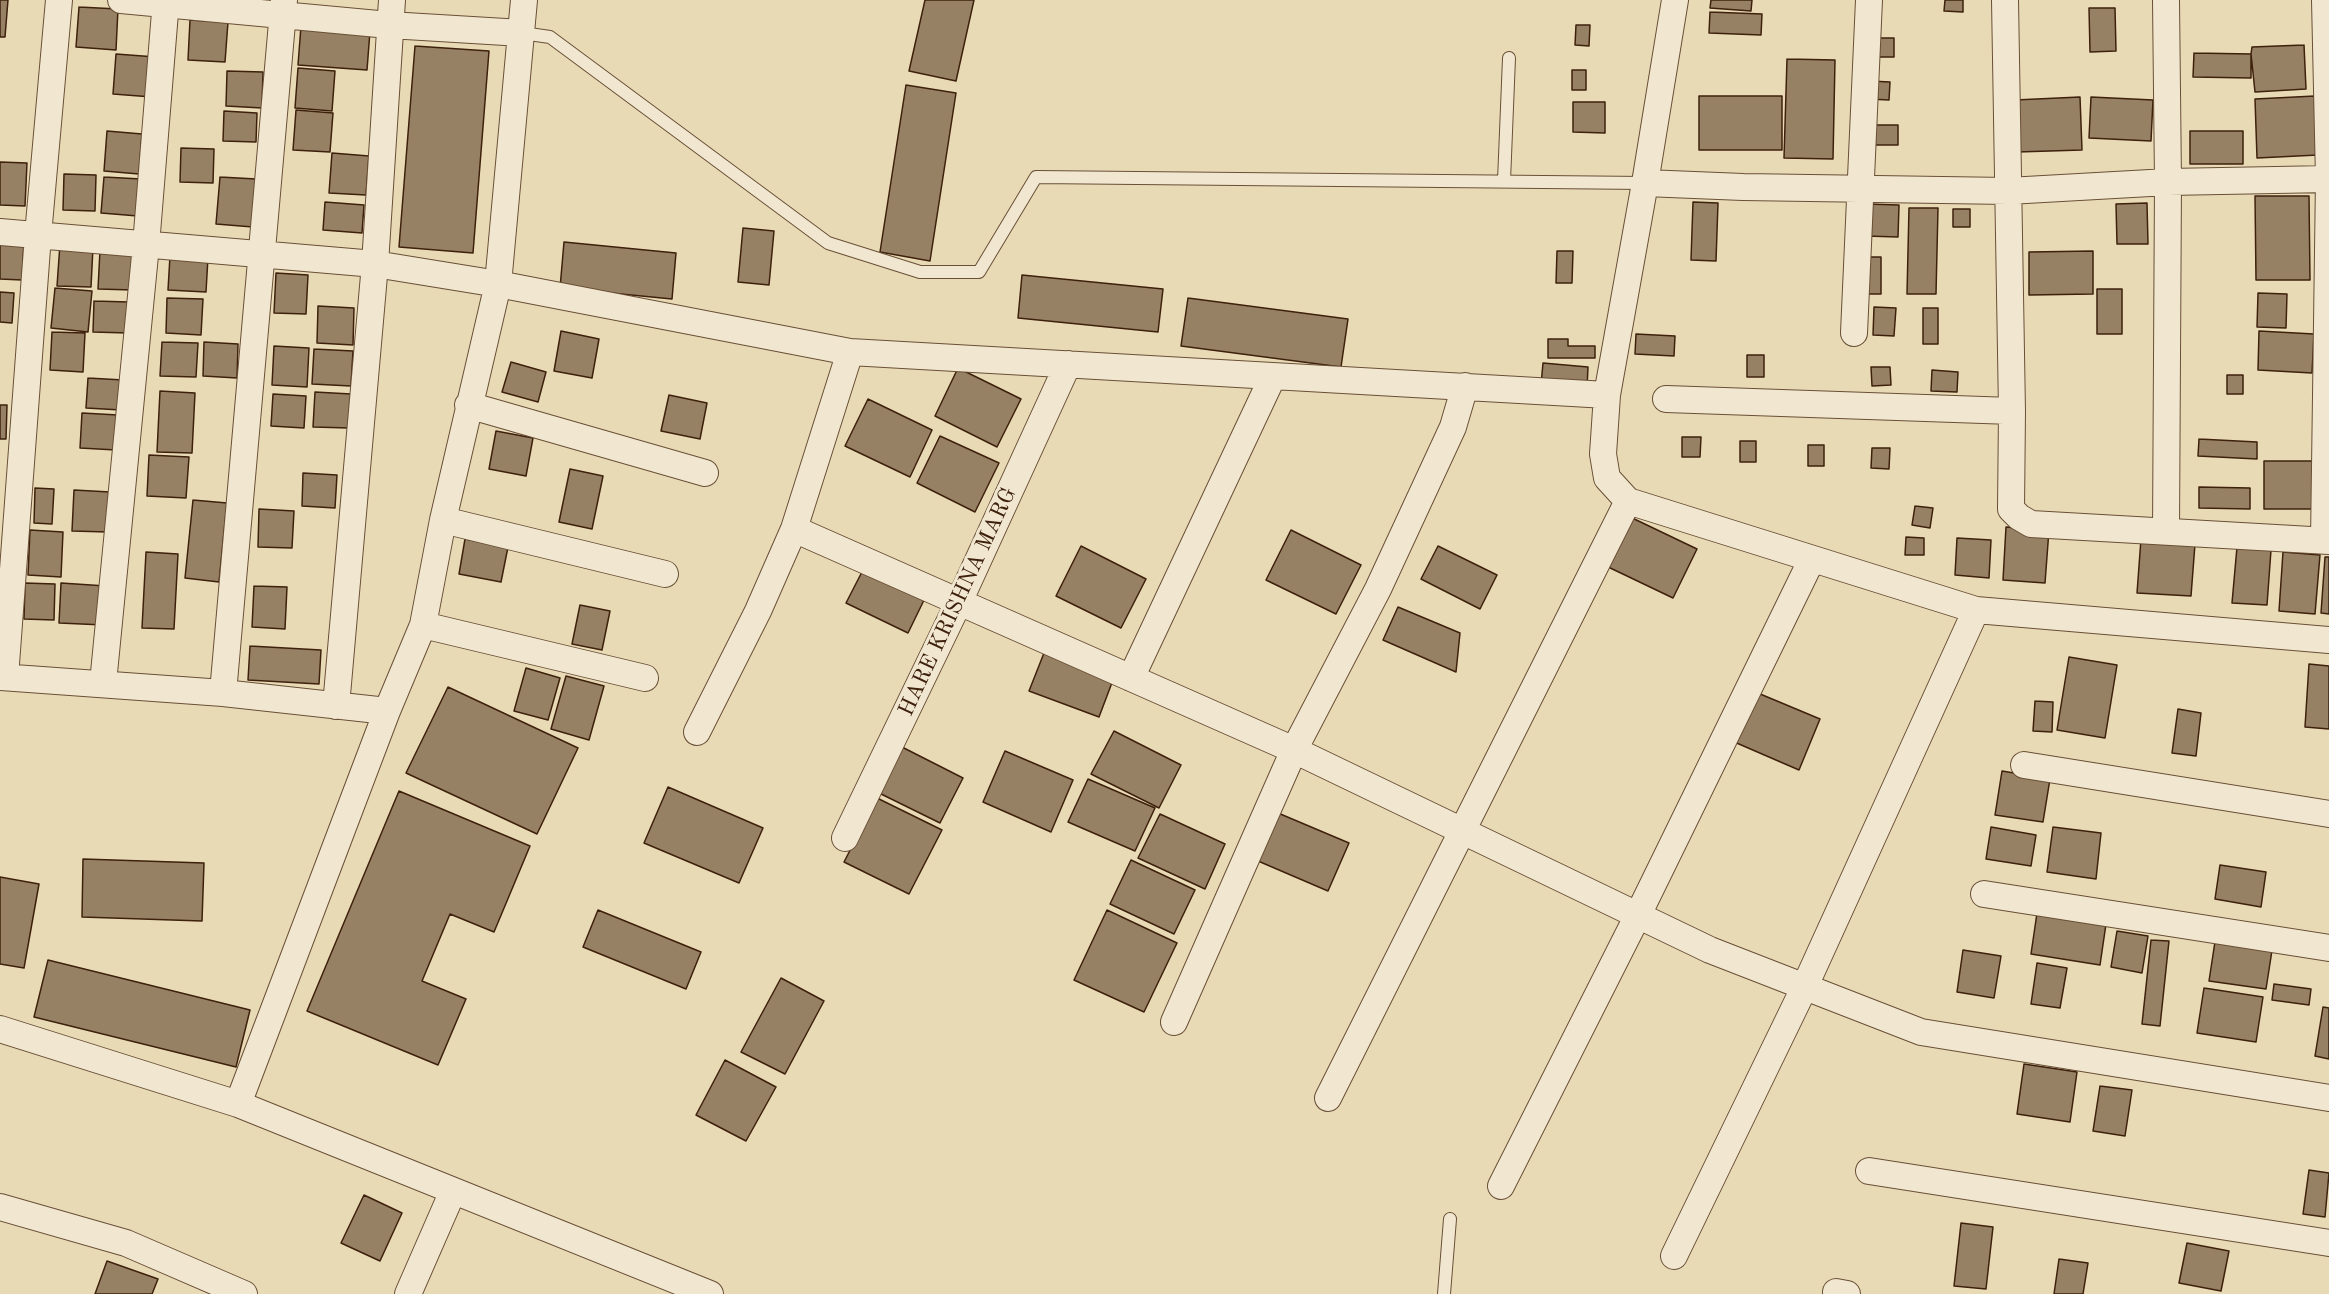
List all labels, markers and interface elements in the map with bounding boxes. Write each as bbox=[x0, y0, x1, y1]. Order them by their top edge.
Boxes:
street label: HARE KRISHNA MARG bbox=[893, 483, 1023, 721]

